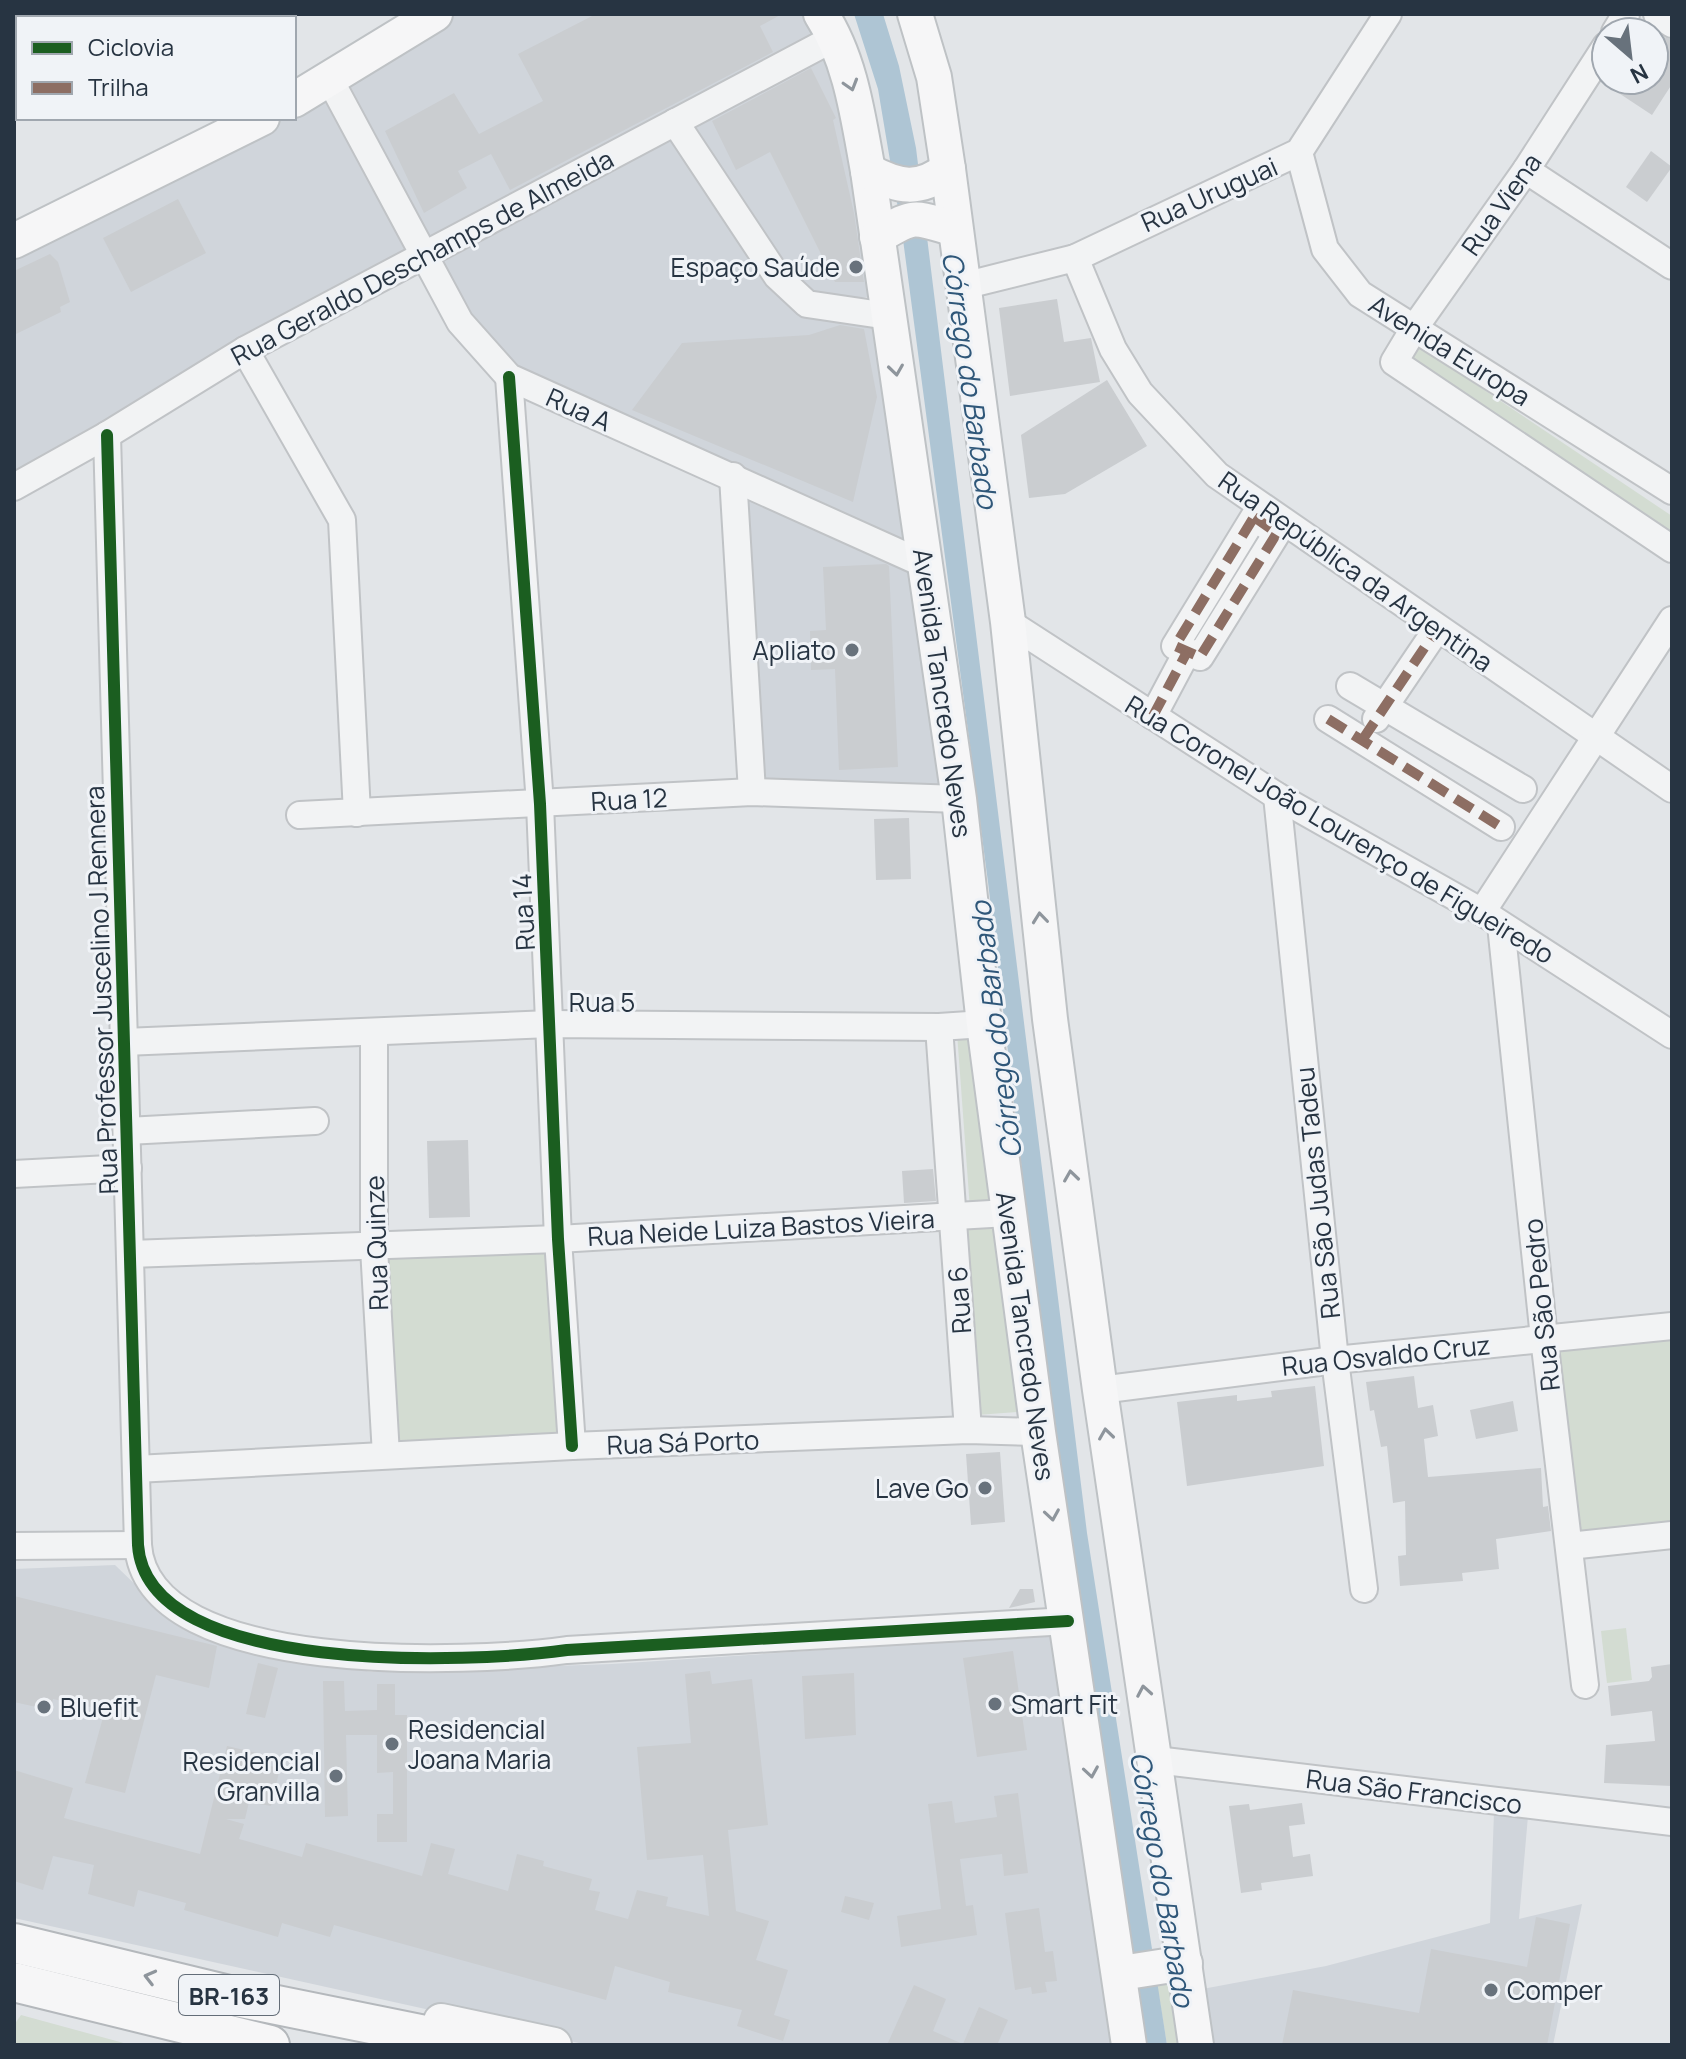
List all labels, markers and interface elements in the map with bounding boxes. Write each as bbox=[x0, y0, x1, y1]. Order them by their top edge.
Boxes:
legend bbox=[16, 16, 296, 120]
north arrow bbox=[1590, 16, 1670, 96]
text: Ciclovia bbox=[88, 30, 174, 63]
text: N bbox=[1625, 57, 1653, 91]
text: Trilha bbox=[88, 70, 149, 103]
one-way arrow bbox=[842, 78, 858, 92]
street label: Rua Geraldo Deschamps de Almeida bbox=[224, 141, 620, 373]
street label: Rua Viena bbox=[1453, 146, 1549, 262]
street label: Rua Uruguai bbox=[1135, 148, 1283, 240]
place label: Espaço Saúde bbox=[671, 249, 840, 285]
water label: Córrego do Barbado bbox=[934, 249, 1008, 512]
marker: Espaço Saúde bbox=[847, 258, 865, 276]
street label: Avenida Europa bbox=[1362, 286, 1538, 414]
one-way arrow bbox=[887, 363, 904, 377]
street label: Rua A bbox=[541, 379, 617, 439]
street label: Rua República da Argentina bbox=[1212, 462, 1500, 680]
street label: Avenida Tancredo Neves bbox=[905, 546, 981, 840]
place label: Apliato bbox=[752, 632, 836, 668]
marker: Apliato bbox=[843, 641, 861, 659]
street label: Rua Coronel João Lourenço de Figueiredo bbox=[1119, 686, 1561, 972]
street label: Rua 12 bbox=[590, 779, 668, 819]
street label: Rua Professor Juscelino J Rennera bbox=[76, 785, 126, 1195]
street label: Rua 14 bbox=[503, 873, 543, 951]
water label: Córrego do Barbado bbox=[960, 898, 1030, 1161]
one-way arrow bbox=[1031, 911, 1048, 924]
street label: Rua 5 bbox=[569, 984, 635, 1020]
street label: Rua São Judas Tadeu bbox=[1286, 1065, 1348, 1321]
one-way arrow bbox=[1063, 1169, 1080, 1182]
street label: Rua Quinze bbox=[356, 1175, 396, 1311]
street label: Avenida Tancredo Neves bbox=[988, 1189, 1064, 1483]
street label: Rua Neide Luiza Bastos Vieira bbox=[586, 1200, 936, 1254]
street label: Rua São Pedro bbox=[1514, 1217, 1568, 1393]
street label: Rua 6 bbox=[939, 1265, 979, 1335]
street label: Rua Osvaldo Cruz bbox=[1280, 1326, 1492, 1384]
street label: Rua Sá Porto bbox=[606, 1421, 760, 1463]
one-way arrow bbox=[1098, 1427, 1115, 1440]
place label: Lave Go bbox=[875, 1470, 969, 1506]
marker: Lave Go bbox=[976, 1479, 994, 1497]
one-way arrow bbox=[1042, 1508, 1059, 1522]
one-way arrow bbox=[1136, 1684, 1153, 1698]
place label: Smart Fit bbox=[1011, 1686, 1118, 1722]
place label: Bluefit bbox=[60, 1689, 139, 1725]
marker: Smart Fit bbox=[986, 1695, 1004, 1713]
marker: Bluefit bbox=[35, 1698, 53, 1716]
place label: Residencial Joana Maria bbox=[408, 1711, 551, 1777]
marker: Residencial Joana Maria bbox=[383, 1735, 401, 1753]
place label: Residencial Granvilla bbox=[183, 1743, 320, 1809]
water label: Córrego do Barbado bbox=[1122, 1748, 1204, 2011]
street label: Rua São Francisco bbox=[1304, 1760, 1524, 1822]
one-way arrow bbox=[1082, 1765, 1099, 1779]
marker: Residencial Granvilla bbox=[327, 1767, 345, 1785]
one-way arrow bbox=[143, 1969, 157, 1986]
place label: Comper bbox=[1507, 1972, 1603, 2008]
road number: BR-163 bbox=[179, 1975, 279, 2015]
marker: Comper bbox=[1482, 1981, 1500, 1999]

